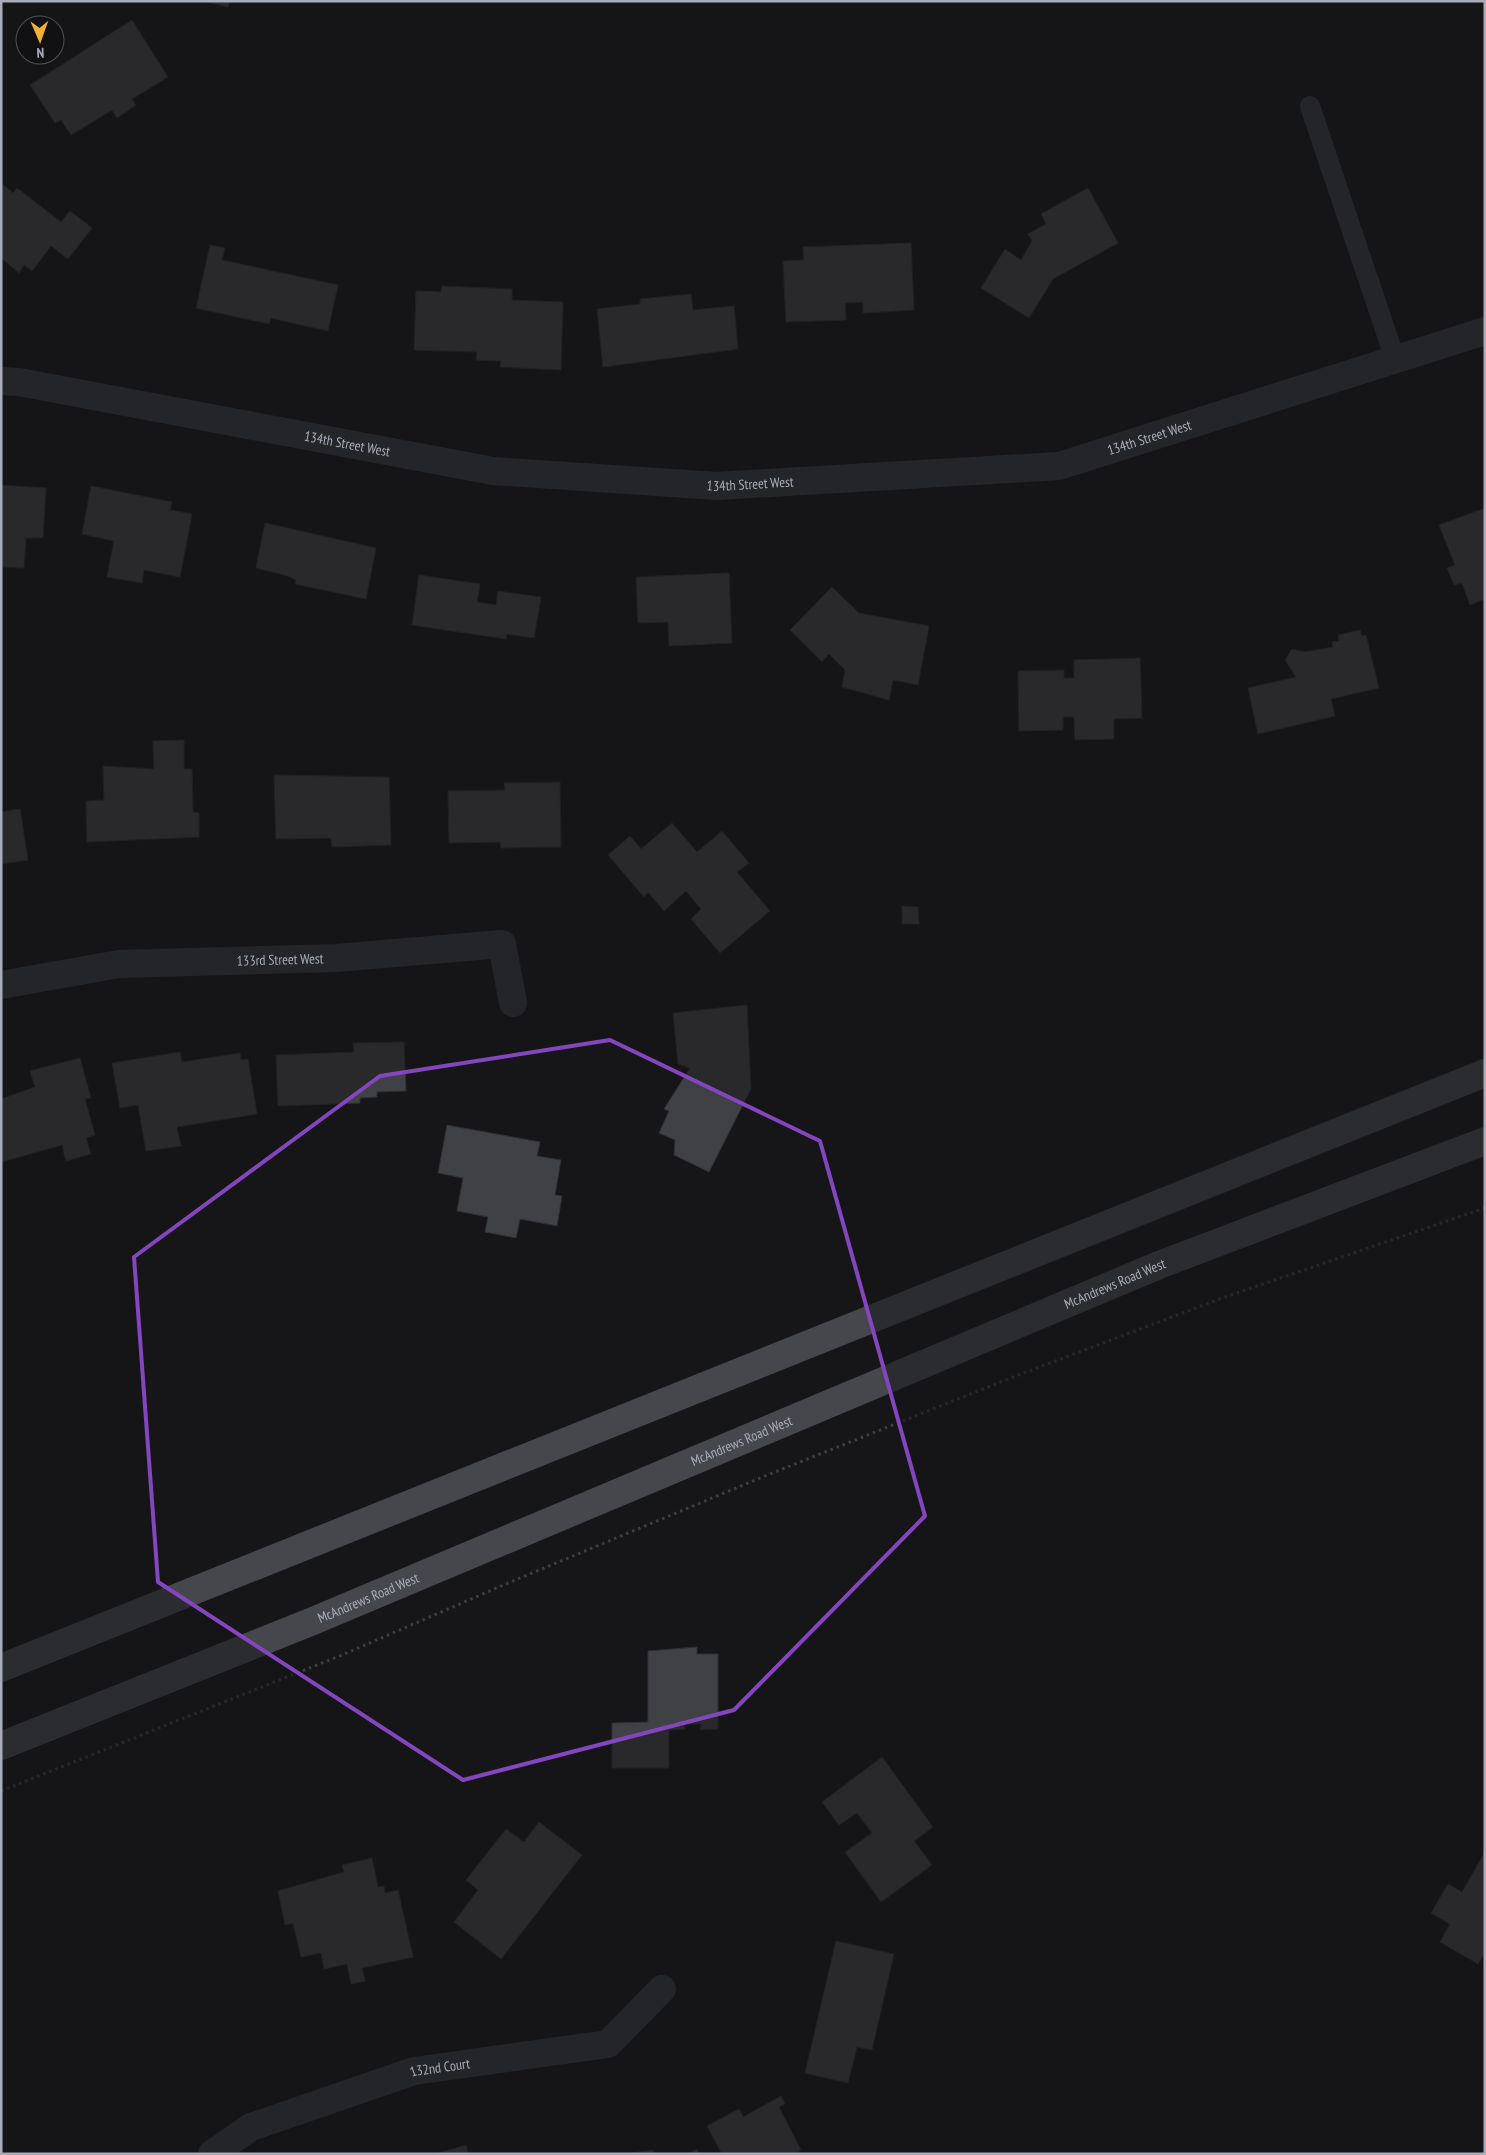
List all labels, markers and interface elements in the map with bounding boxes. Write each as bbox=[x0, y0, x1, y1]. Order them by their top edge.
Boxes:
north arrow bbox=[15, 15, 65, 65]
text: N bbox=[36, 44, 45, 62]
street label: 134th Street West bbox=[1105, 416, 1194, 459]
street label: 134th Street West bbox=[303, 427, 392, 461]
street label: 134th Street West bbox=[706, 473, 794, 495]
street label: 133rd Street West bbox=[236, 949, 324, 970]
street label: McAndrews Road West bbox=[1061, 1254, 1168, 1313]
street label: McAndrews Road West bbox=[688, 1411, 795, 1470]
street label: McAndrews Road West bbox=[315, 1568, 422, 1627]
street label: 132nd Court bbox=[407, 2054, 471, 2081]

